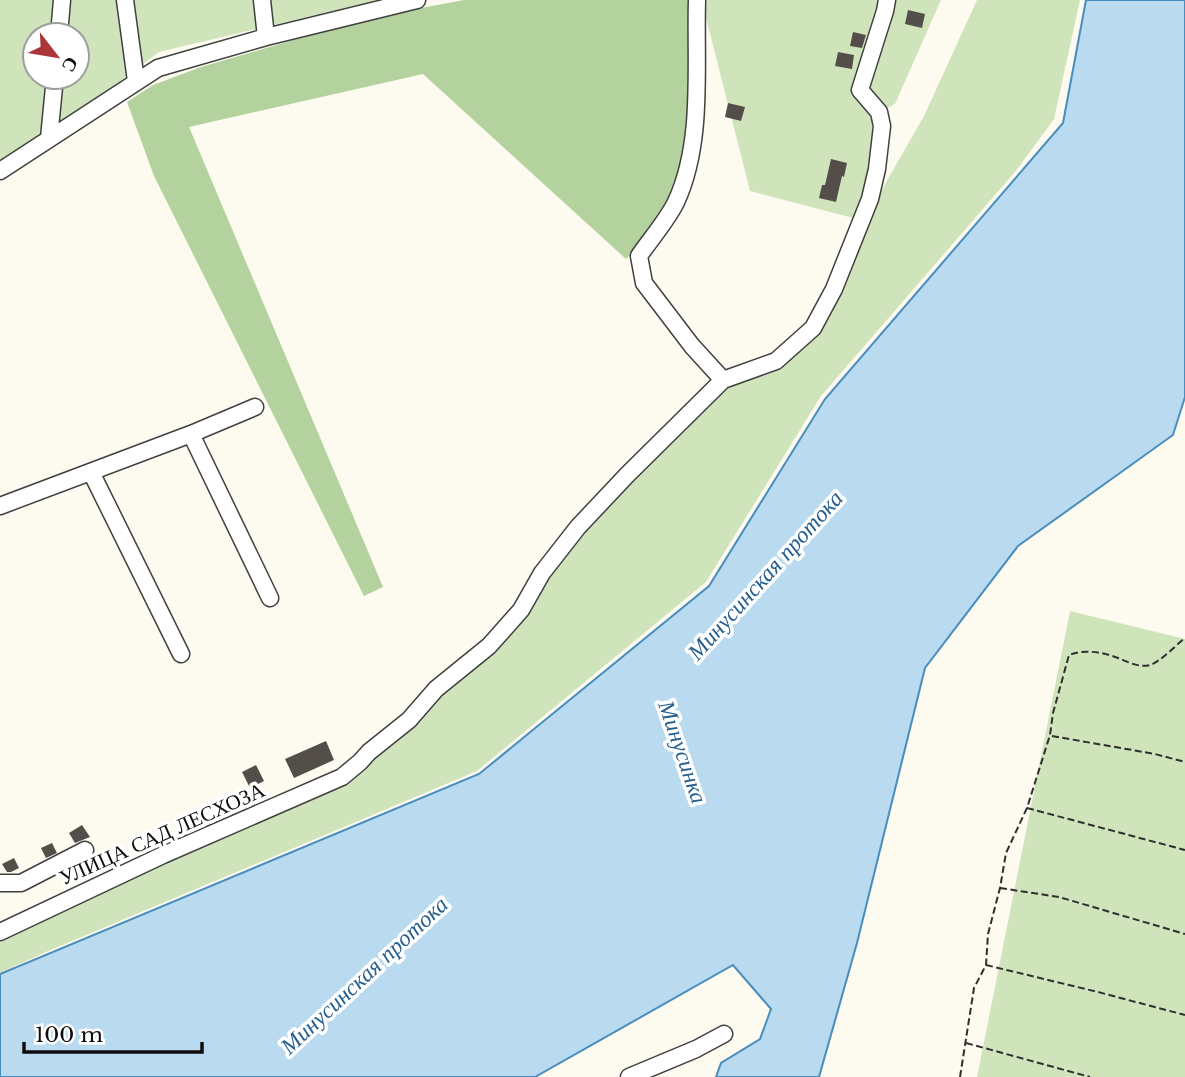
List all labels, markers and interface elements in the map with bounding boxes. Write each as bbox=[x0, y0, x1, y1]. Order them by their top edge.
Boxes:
north arrow bbox=[21, 21, 91, 91]
text: С bbox=[57, 53, 84, 76]
water label: Минусинская протока bbox=[681, 484, 849, 666]
water label: Минусинка bbox=[652, 696, 714, 807]
street label: УЛИЦА САД ЛЕСХОЗА bbox=[55, 777, 270, 891]
water label: Минусинская протока bbox=[274, 890, 453, 1060]
scale bar bbox=[24, 1010, 203, 1054]
text: 100 m bbox=[35, 1022, 103, 1048]

